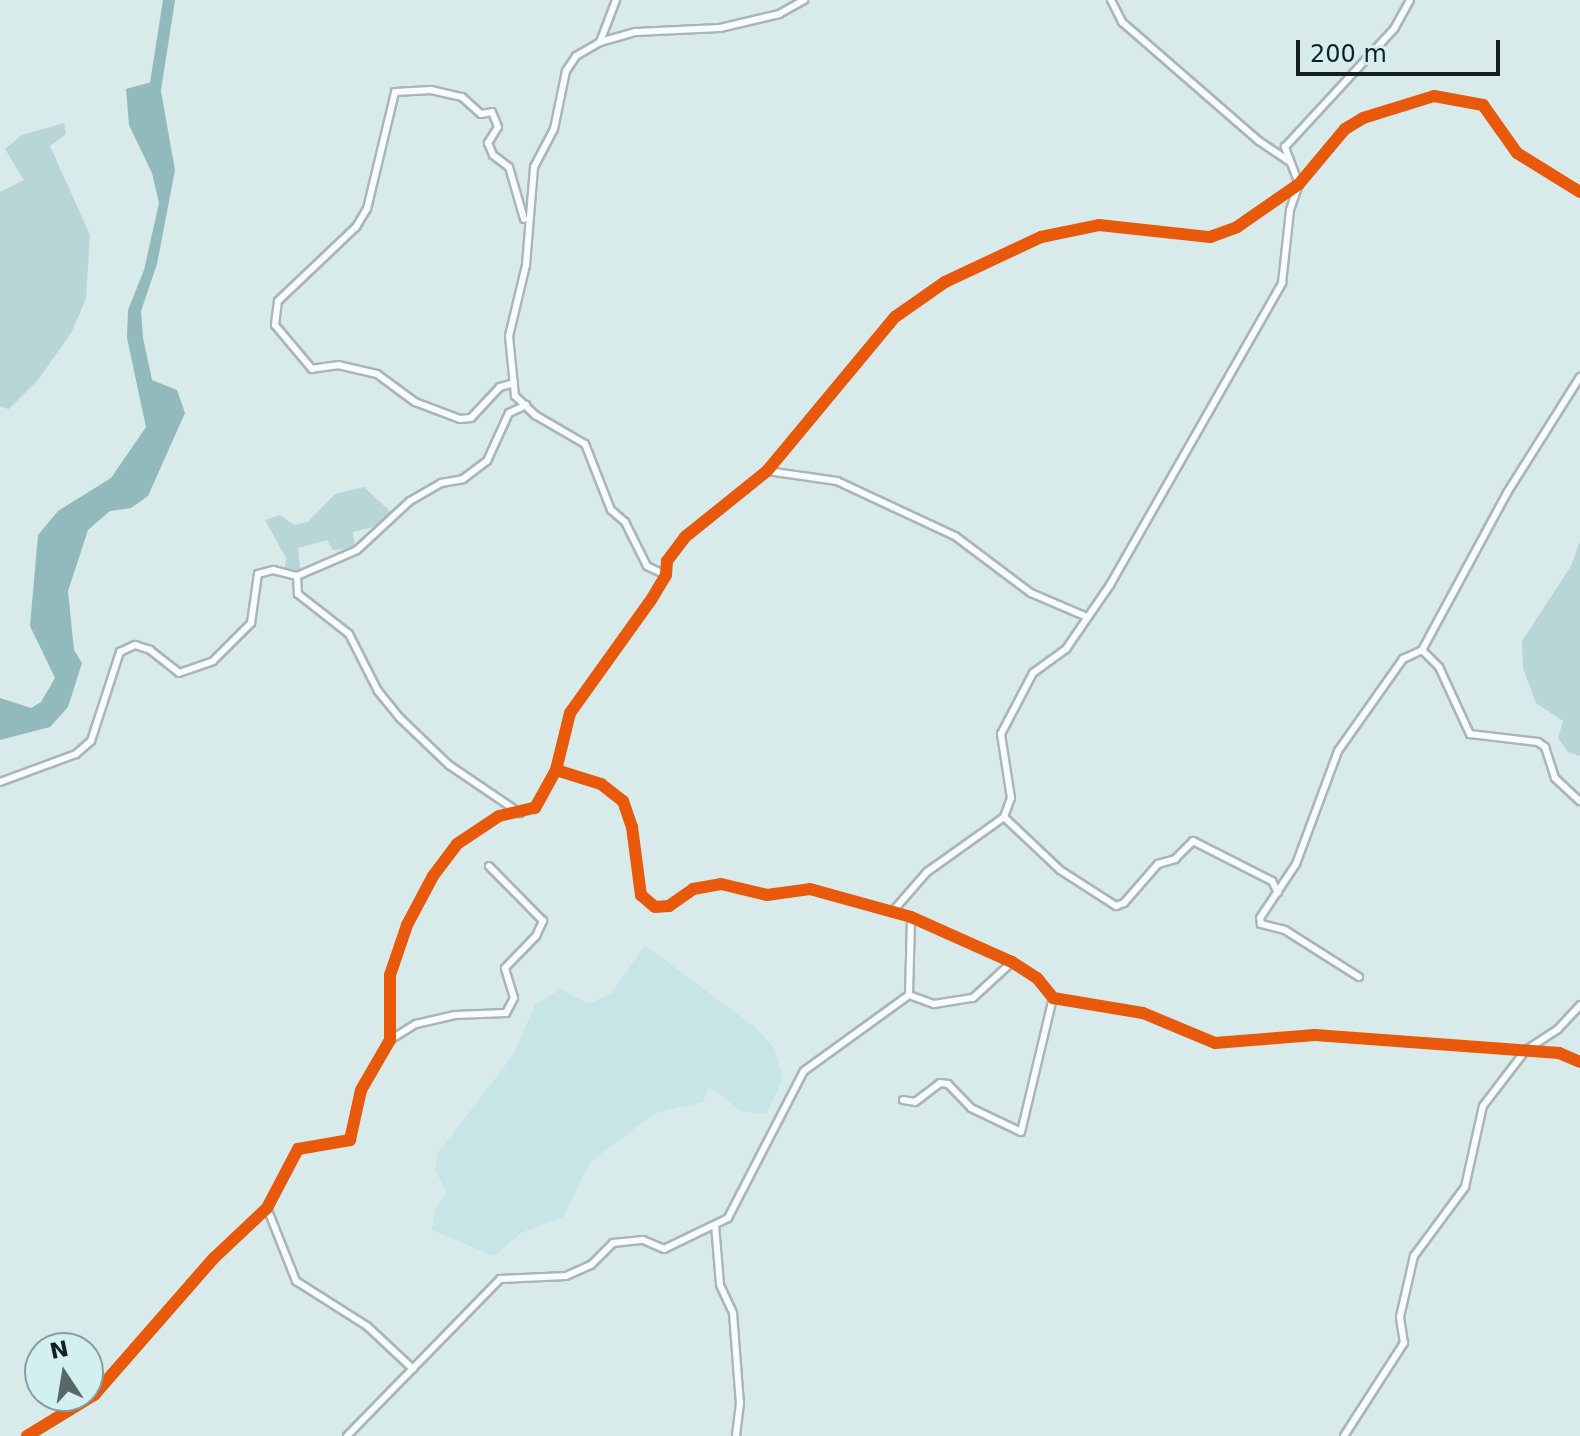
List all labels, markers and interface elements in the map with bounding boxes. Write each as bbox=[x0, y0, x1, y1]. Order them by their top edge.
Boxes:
scale bar bbox=[1300, 24, 1504, 74]
text: 200 m bbox=[1310, 40, 1387, 68]
north arrow bbox=[24, 1332, 104, 1412]
text: N bbox=[48, 1336, 71, 1364]

